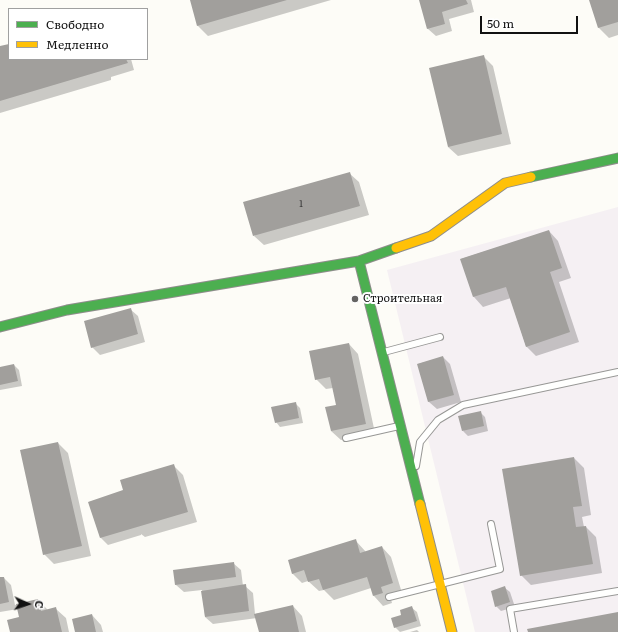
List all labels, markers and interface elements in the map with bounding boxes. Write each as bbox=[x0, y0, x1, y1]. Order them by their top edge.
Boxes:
legend bbox=[8, 8, 148, 60]
scale bar bbox=[482, 8, 580, 34]
text: 50 m bbox=[487, 14, 514, 32]
text: Свободно bbox=[46, 15, 104, 33]
text: Медленно bbox=[46, 35, 109, 53]
house number: 1 bbox=[299, 199, 303, 209]
place label: Строительная bbox=[363, 292, 442, 306]
marker: Строительная bbox=[350, 294, 360, 304]
north arrow bbox=[8, 584, 48, 624]
text: С bbox=[32, 600, 48, 609]

